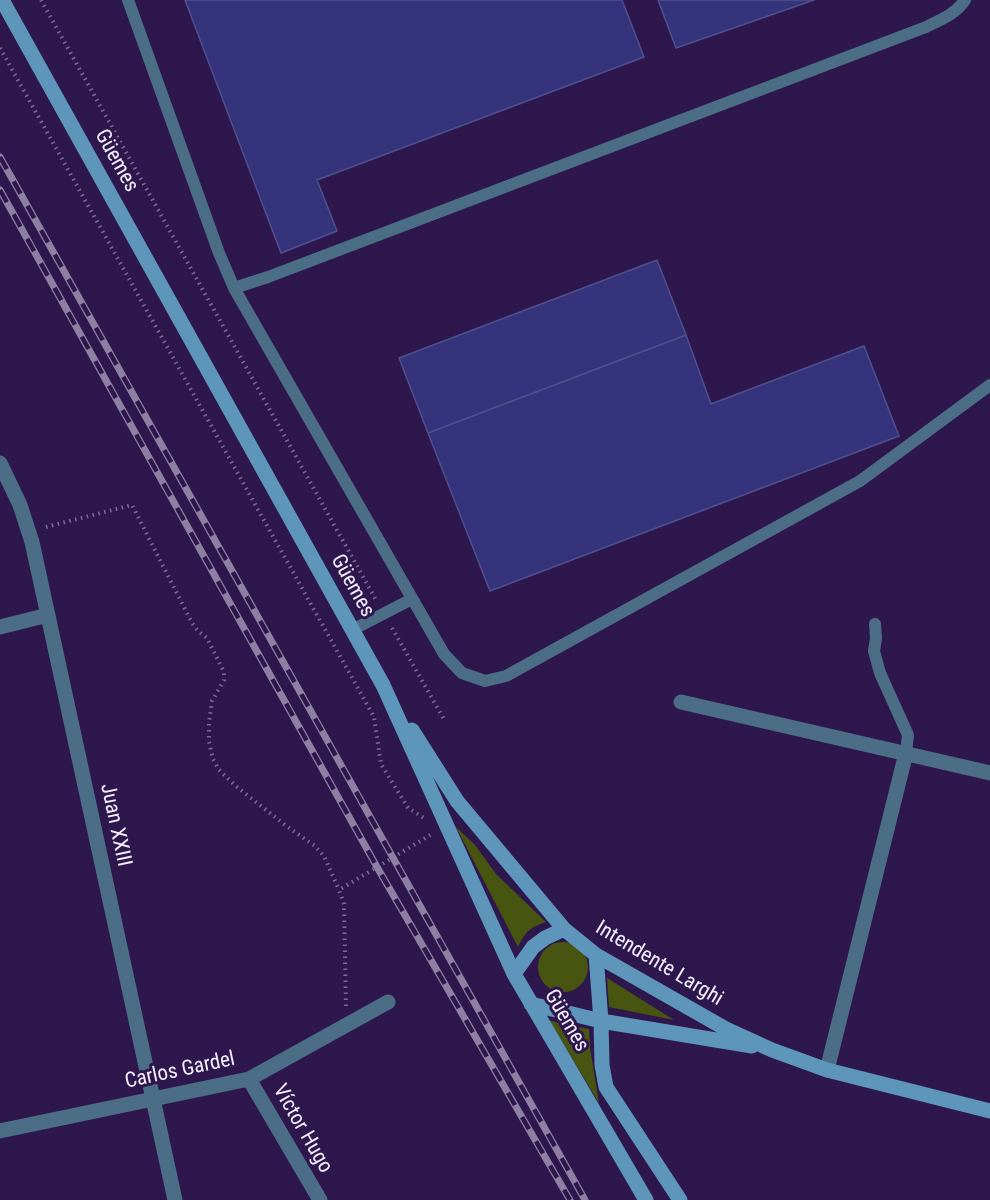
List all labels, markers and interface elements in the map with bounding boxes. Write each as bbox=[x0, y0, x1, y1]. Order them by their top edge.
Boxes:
street label: Güemes bbox=[89, 125, 143, 197]
street label: Güemes bbox=[325, 550, 379, 622]
street label: Juan XXIII bbox=[94, 781, 136, 869]
street label: Intendente Larghi bbox=[591, 916, 727, 1012]
street label: Güemes bbox=[538, 985, 594, 1057]
street label: Carlos Gardel bbox=[123, 1047, 237, 1095]
street label: Víctor Hugo bbox=[267, 1080, 337, 1178]

